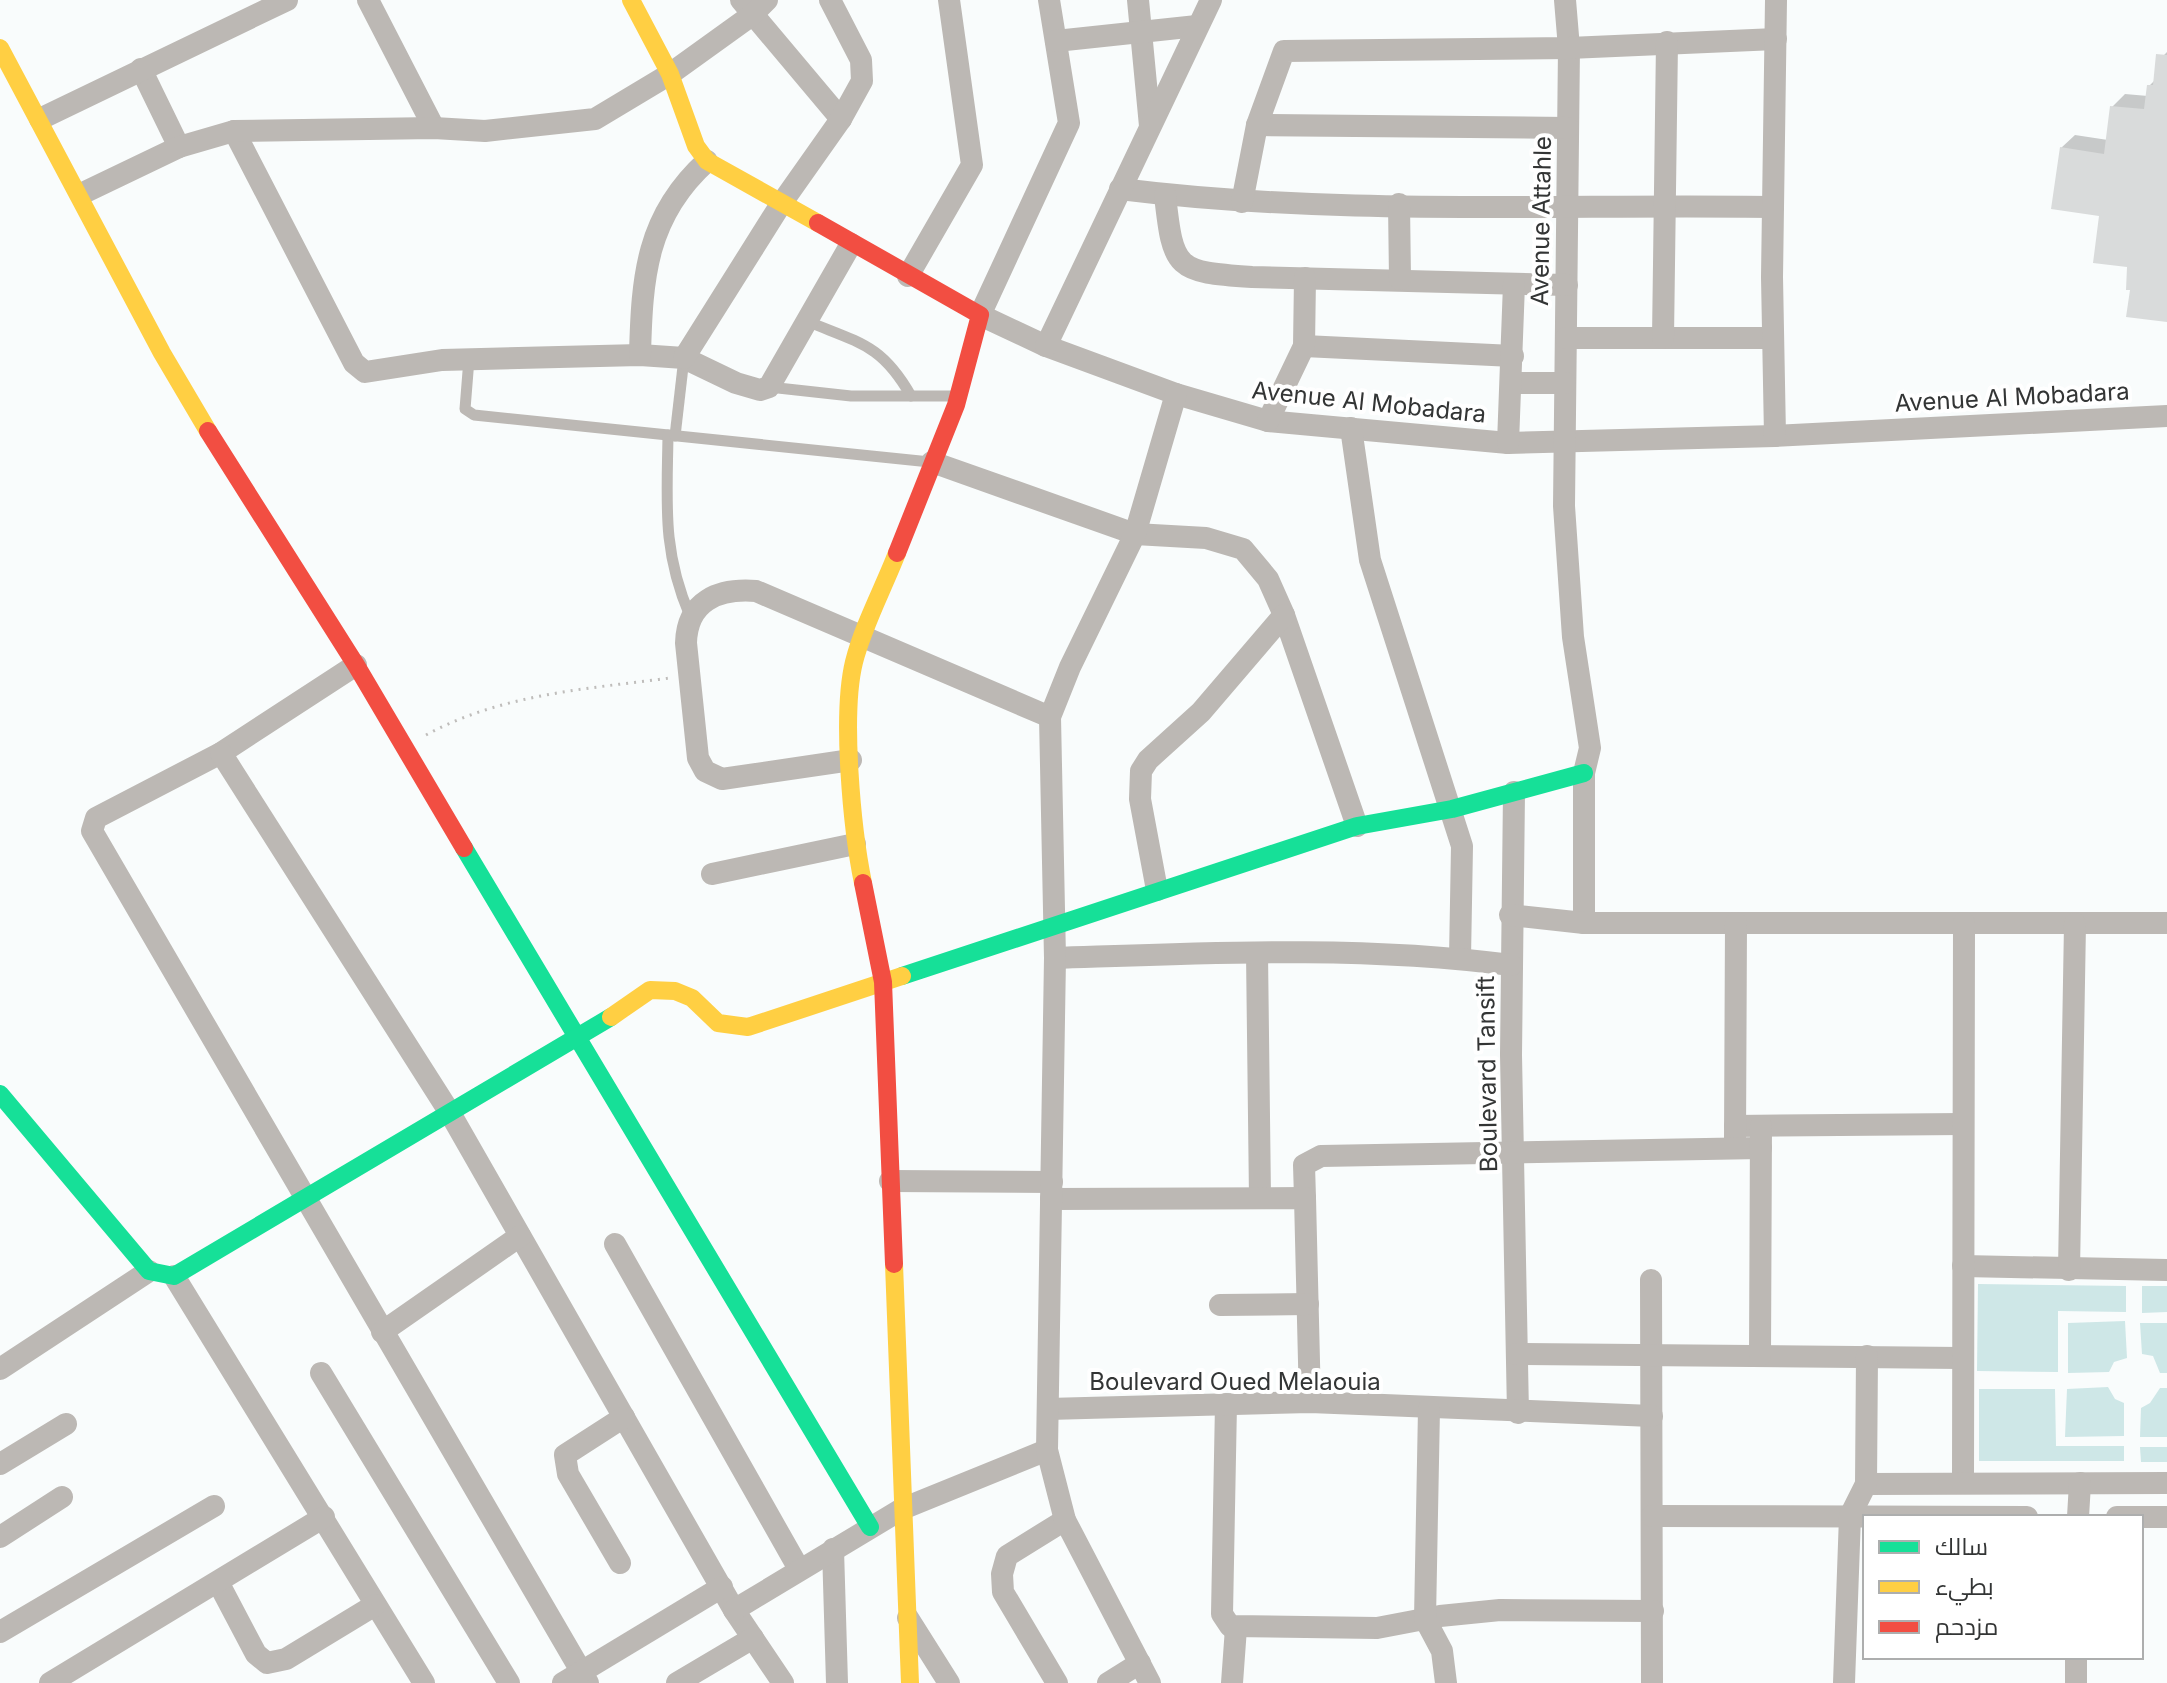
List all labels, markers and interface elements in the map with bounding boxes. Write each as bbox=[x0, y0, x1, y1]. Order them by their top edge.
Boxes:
street label: Avenue Attahle bbox=[1525, 136, 1557, 306]
street label: Avenue Al Mobadara bbox=[1250, 375, 1488, 429]
street label: Avenue Al Mobadara bbox=[1894, 376, 2130, 418]
street label: Boulevard Tansift bbox=[1471, 975, 1503, 1172]
street label: Boulevard Oued Melaouia bbox=[1089, 1367, 1381, 1396]
legend bbox=[1863, 1515, 2143, 1659]
text: سالك bbox=[1935, 1532, 1988, 1561]
text: بطيء bbox=[1935, 1572, 1994, 1606]
text: مزدحم bbox=[1935, 1612, 1998, 1643]

